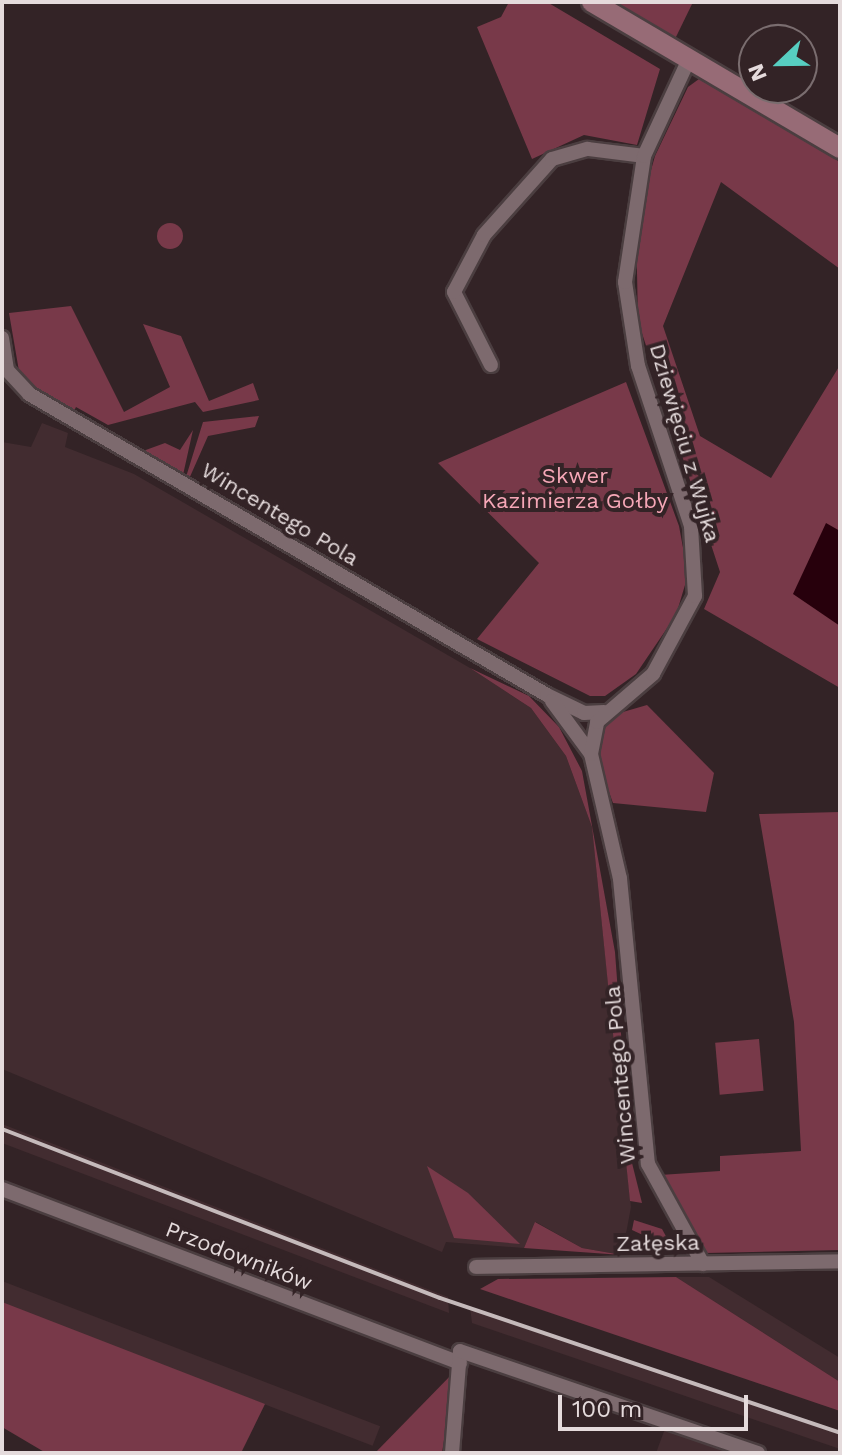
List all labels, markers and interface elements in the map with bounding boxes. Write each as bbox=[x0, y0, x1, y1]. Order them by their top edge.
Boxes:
north arrow bbox=[738, 24, 818, 104]
text: N bbox=[742, 60, 772, 85]
street label: Dziewięciu z Wujka bbox=[644, 340, 726, 546]
street label: Wincentego Pola bbox=[196, 457, 364, 571]
park label: Skwer Kazimierza Gołby bbox=[482, 462, 668, 514]
street label: Wincentego Pola bbox=[599, 985, 641, 1165]
street label: Przodowników bbox=[162, 1216, 316, 1296]
street label: Załęska bbox=[616, 1229, 700, 1257]
scale bar bbox=[562, 1379, 752, 1429]
text: 100 m bbox=[572, 1395, 642, 1423]

